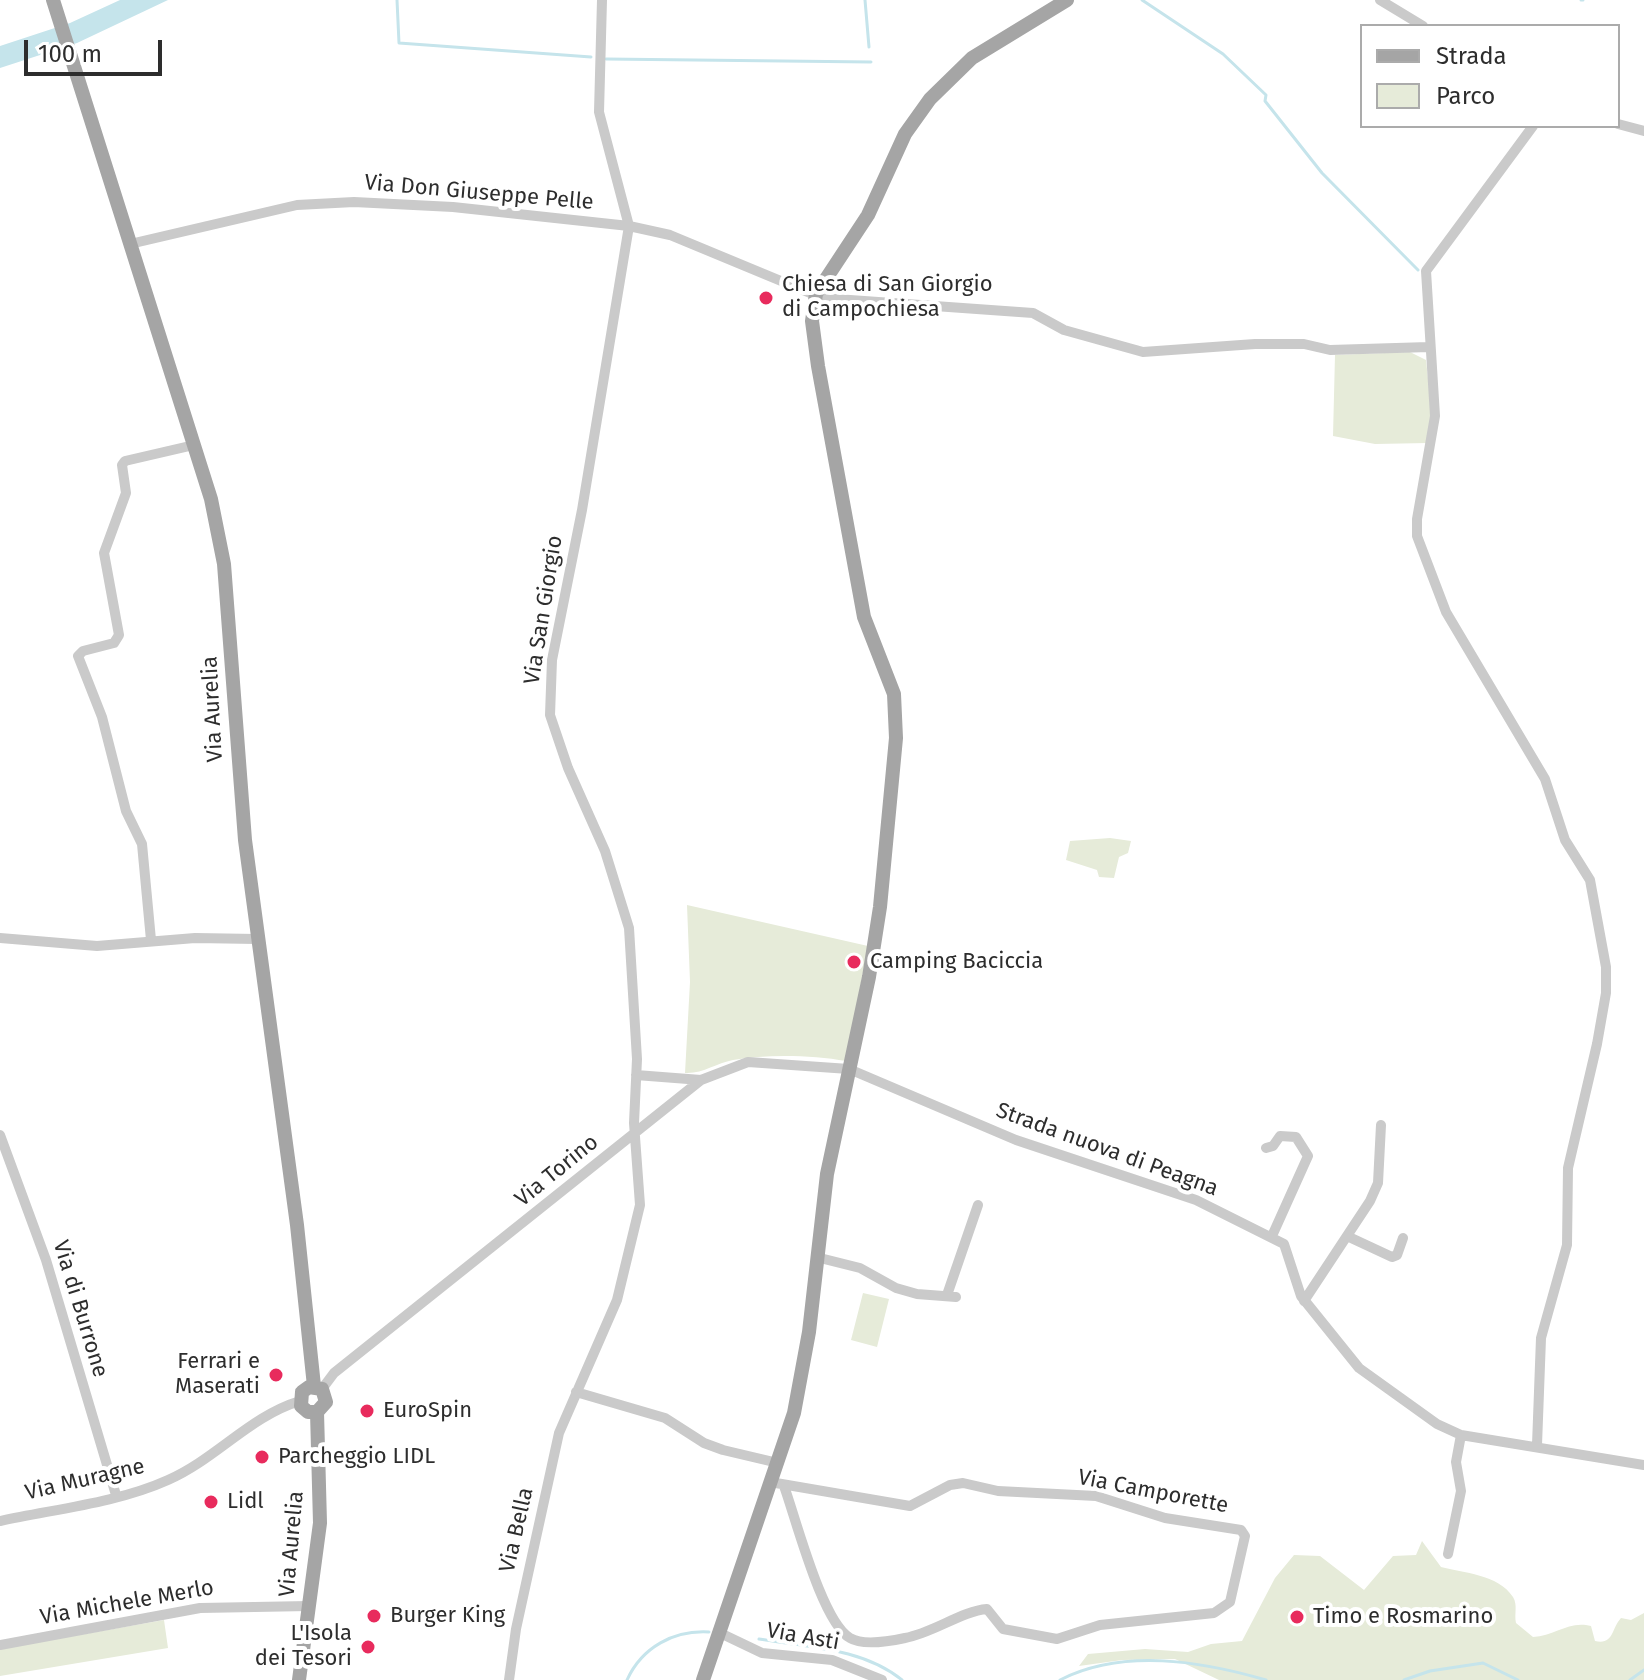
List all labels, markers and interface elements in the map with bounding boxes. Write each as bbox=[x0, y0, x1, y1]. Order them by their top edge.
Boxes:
scale bar bbox=[28, 24, 166, 74]
legend bbox=[1360, 24, 1620, 128]
text: 100 m bbox=[38, 40, 102, 68]
text: Strada bbox=[1436, 42, 1507, 70]
text: Parco bbox=[1436, 82, 1495, 110]
street label: Via Don Giuseppe Pelle bbox=[363, 170, 595, 216]
place label: Chiesa di San Giorgio di Campochiesa bbox=[782, 272, 992, 324]
marker: Chiesa di San Giorgio di Campochiesa bbox=[757, 289, 775, 307]
street label: Via San Giorgio bbox=[519, 534, 569, 686]
street label: Via Aurelia bbox=[197, 655, 229, 763]
place label: Camping Baciccia bbox=[870, 949, 1043, 975]
marker: Camping Baciccia bbox=[845, 953, 863, 971]
street label: Strada nuova di Peagna bbox=[992, 1098, 1222, 1202]
street label: Via Torino bbox=[510, 1129, 604, 1213]
street label: Via di Burrone bbox=[47, 1237, 113, 1381]
place label: Ferrari e Maserati bbox=[175, 1349, 260, 1400]
marker: Ferrari e Maserati bbox=[267, 1366, 285, 1384]
place label: EuroSpin bbox=[383, 1398, 472, 1424]
marker: EuroSpin bbox=[358, 1402, 376, 1420]
place label: Parcheggio LIDL bbox=[278, 1444, 435, 1470]
marker: Parcheggio LIDL bbox=[253, 1448, 271, 1466]
street label: Via Muragne bbox=[23, 1453, 147, 1507]
street label: Via Camporette bbox=[1076, 1464, 1230, 1520]
street label: Via Bella bbox=[494, 1485, 540, 1575]
place label: Lidl bbox=[227, 1489, 264, 1515]
street label: Via Aurelia bbox=[274, 1490, 310, 1598]
marker: Lidl bbox=[202, 1493, 220, 1511]
street label: Via Michele Merlo bbox=[38, 1575, 216, 1631]
place label: Burger King bbox=[390, 1603, 505, 1629]
place label: Timo e Rosmarino bbox=[1313, 1604, 1493, 1630]
marker: Burger King bbox=[365, 1607, 383, 1625]
marker: Timo e Rosmarino bbox=[1288, 1608, 1306, 1626]
street label: Via Asti bbox=[765, 1618, 841, 1656]
place label: L'Isola dei Tesori bbox=[255, 1621, 352, 1672]
marker: L'Isola dei Tesori bbox=[359, 1638, 377, 1656]

